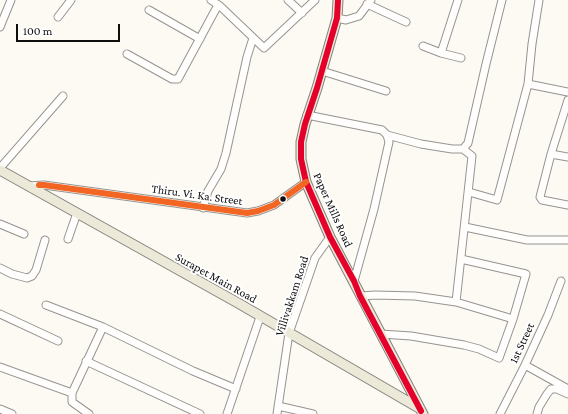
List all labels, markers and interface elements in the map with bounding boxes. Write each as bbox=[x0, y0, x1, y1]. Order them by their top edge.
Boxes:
scale bar bbox=[18, 16, 122, 42]
text: 100 m bbox=[23, 24, 52, 38]
street label: Paper Mills Road bbox=[310, 170, 356, 250]
street label: Thiru. Vi. Ka. Street bbox=[150, 181, 244, 209]
unlabelled marker bbox=[278, 194, 288, 204]
street label: Surapet Main Road bbox=[173, 250, 259, 306]
street label: Villivakkam Road bbox=[272, 254, 312, 338]
street label: 1st Street bbox=[506, 320, 538, 366]

